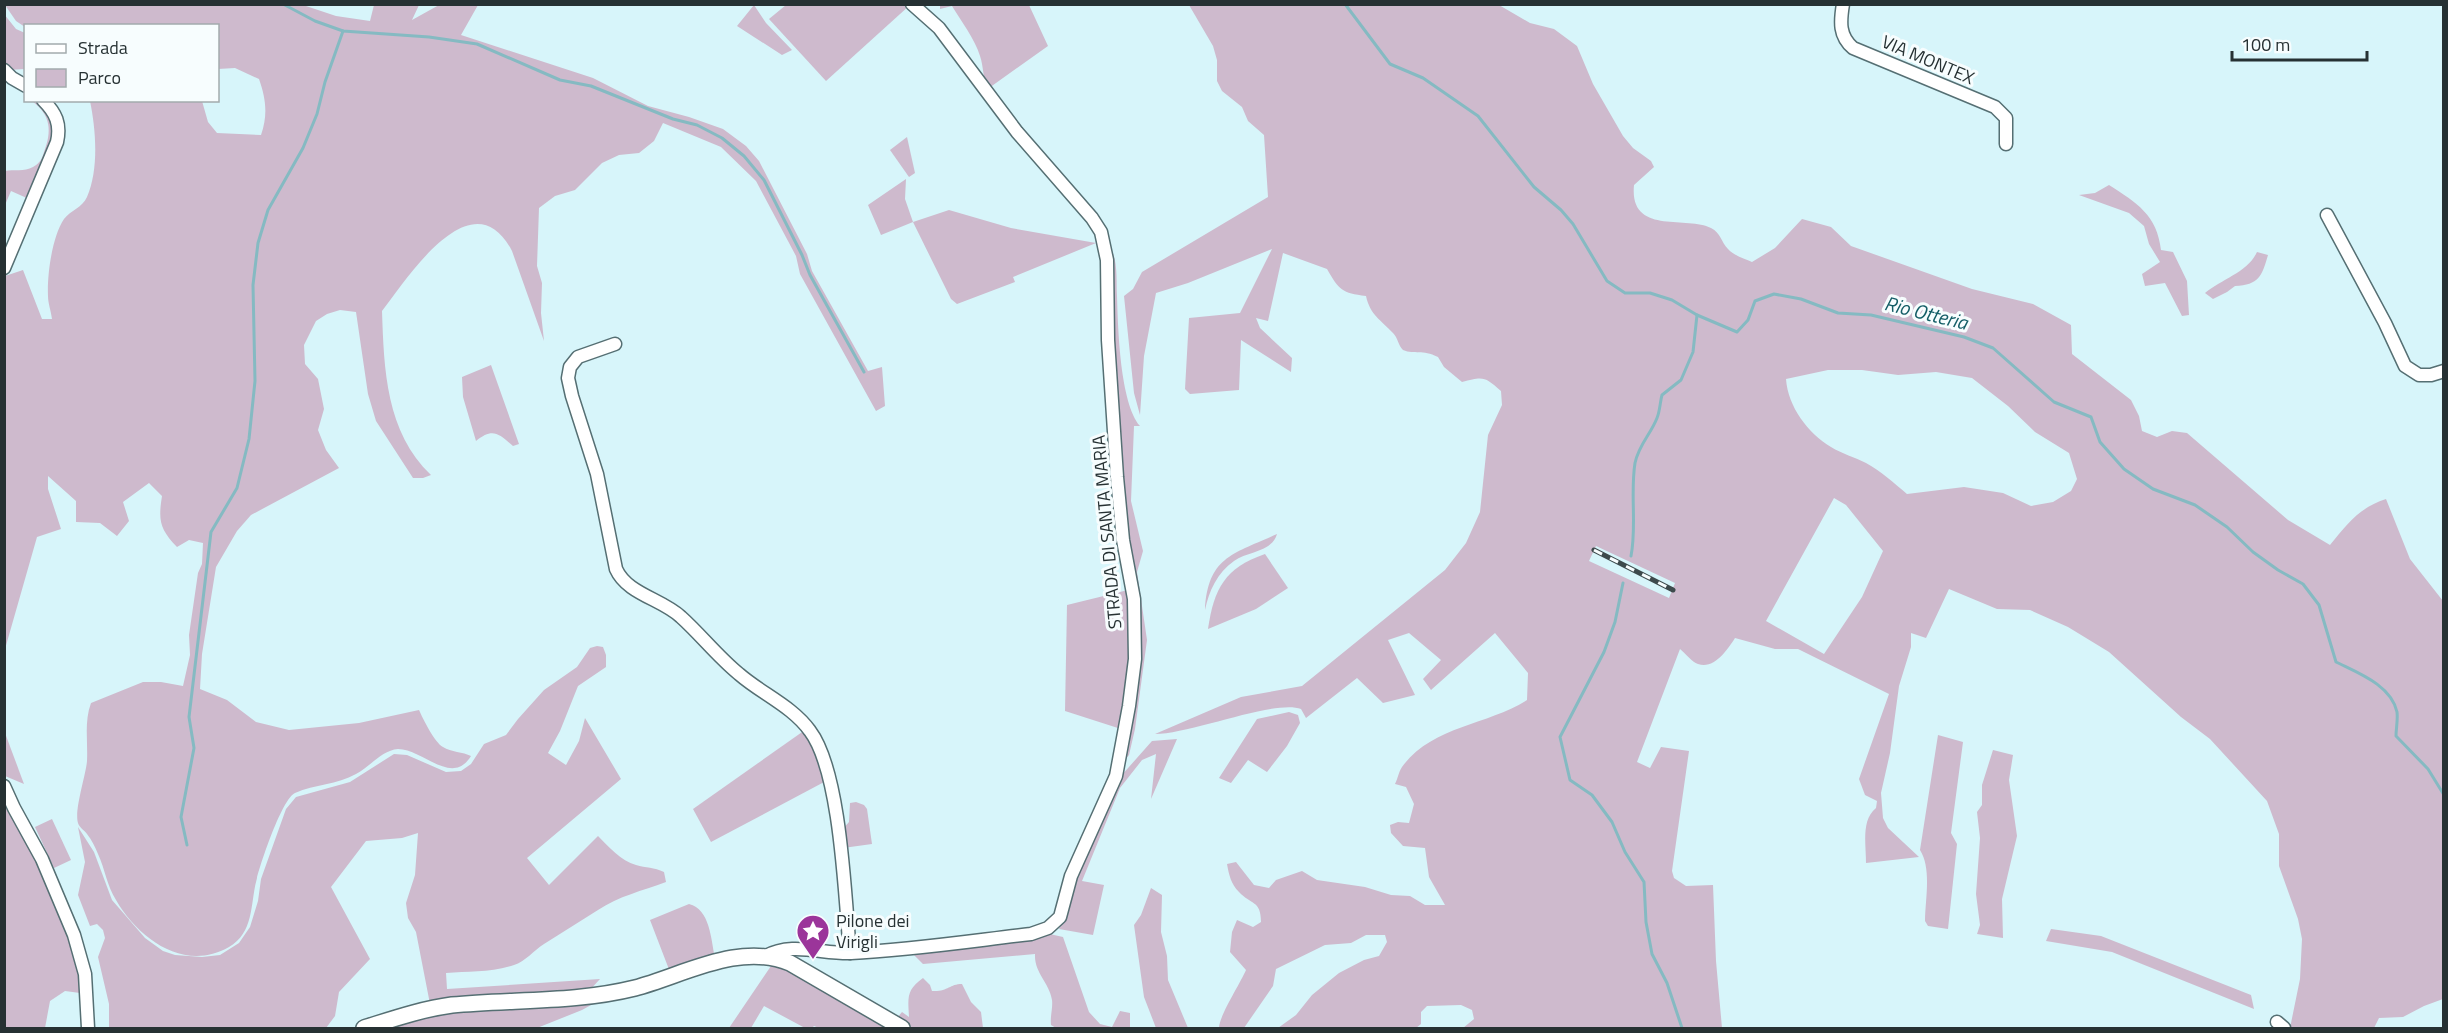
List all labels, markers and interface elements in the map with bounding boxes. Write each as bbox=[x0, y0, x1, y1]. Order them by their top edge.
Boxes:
legend bbox=[24, 24, 219, 102]
scale bar bbox=[2232, 24, 2367, 62]
street label: VIA MONTEX bbox=[1878, 28, 1979, 91]
text: 100 m bbox=[2241, 31, 2290, 58]
text: Strada bbox=[78, 34, 128, 61]
text: Parco bbox=[78, 64, 121, 91]
water label: Rio Otteria bbox=[1881, 287, 1972, 338]
street label: STRADA DI SANTA MARIA bbox=[1085, 434, 1128, 630]
place label: Pilone dei Virigli bbox=[836, 907, 910, 955]
place icon: Pilone dei Virigli bbox=[795, 913, 831, 960]

